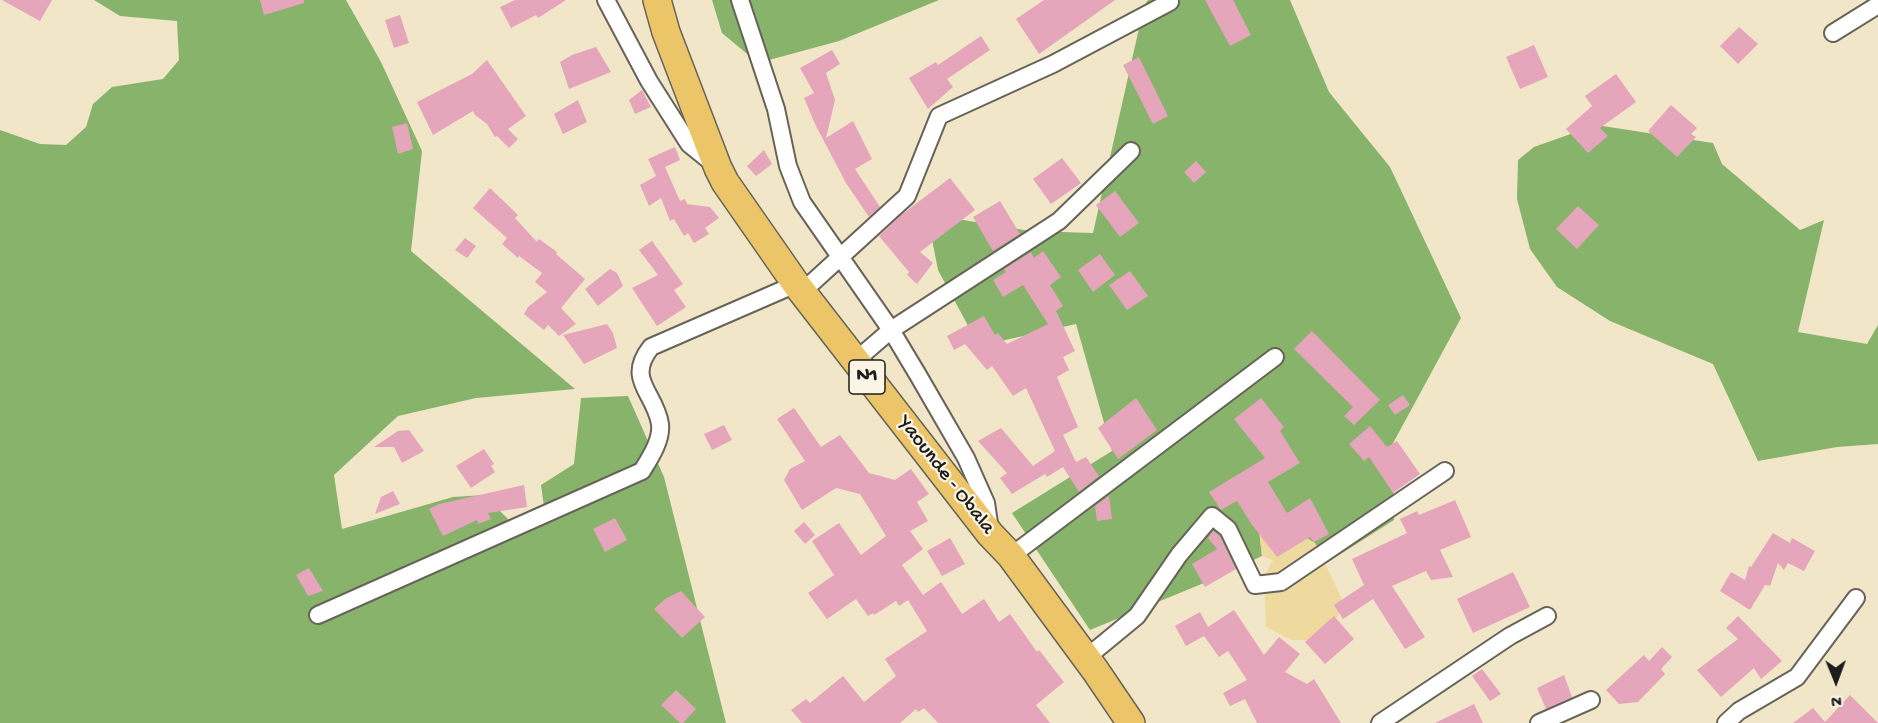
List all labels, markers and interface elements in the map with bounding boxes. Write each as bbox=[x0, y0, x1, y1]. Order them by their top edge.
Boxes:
road number: N1 bbox=[849, 360, 885, 394]
street label: Yaounde - Obala bbox=[891, 412, 999, 540]
north arrow bbox=[1806, 651, 1866, 711]
text: N bbox=[1831, 690, 1842, 709]

